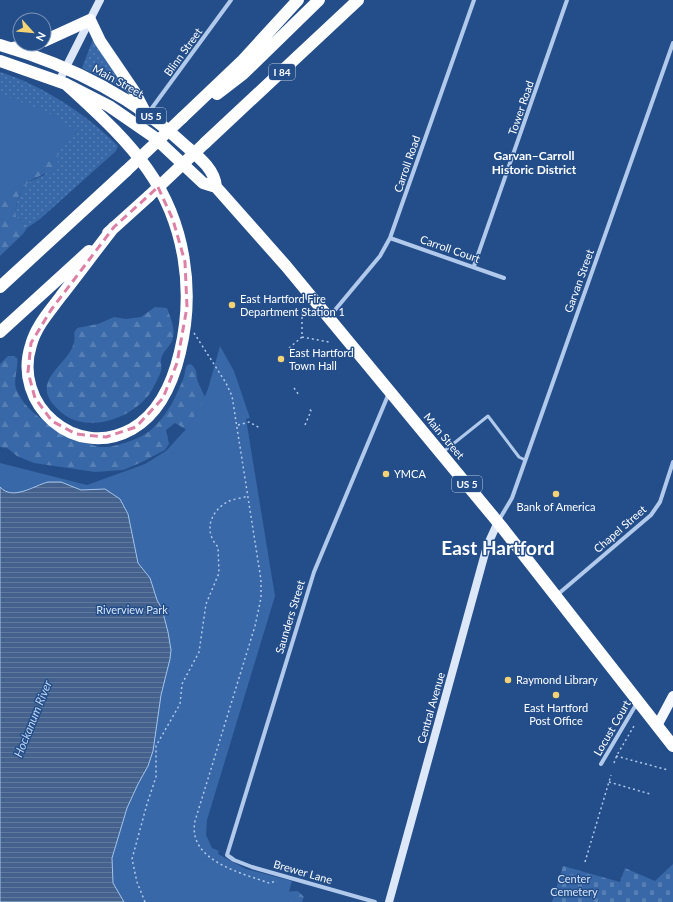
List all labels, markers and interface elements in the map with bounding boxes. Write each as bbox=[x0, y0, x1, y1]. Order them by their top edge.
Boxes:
north arrow bbox=[12, 12, 52, 52]
street label: Blinn Street bbox=[161, 25, 204, 78]
text: N bbox=[34, 30, 49, 43]
street label: Main Street bbox=[91, 61, 146, 100]
road number: I 84 bbox=[269, 64, 295, 80]
street label: Tower Road bbox=[505, 79, 536, 137]
road number: US 5 bbox=[136, 108, 166, 124]
street label: Carroll Road bbox=[391, 134, 422, 194]
district label: Garvan–Carroll Historic District bbox=[492, 148, 577, 177]
street label: Carroll Court bbox=[419, 232, 482, 265]
street label: Garvan Street bbox=[561, 247, 596, 314]
place label: East Hartford Fire Department Station 1 bbox=[240, 292, 345, 318]
marker: East Hartford Fire Department Station 1 bbox=[227, 300, 237, 310]
place label: East Hartford Town Hall bbox=[289, 346, 354, 372]
marker: East Hartford Town Hall bbox=[276, 354, 286, 364]
street label: Main Street bbox=[421, 410, 467, 461]
place label: YMCA bbox=[394, 467, 426, 480]
marker: YMCA bbox=[381, 469, 391, 479]
road number: US 5 bbox=[452, 476, 482, 492]
marker: Bank of America bbox=[551, 489, 561, 499]
place label: Bank of America bbox=[517, 500, 595, 513]
street label: Chapel Street bbox=[591, 502, 649, 555]
district label: East Hartford bbox=[441, 536, 555, 559]
street label: Saunders Street bbox=[272, 579, 307, 655]
park label: Riverview Park bbox=[96, 603, 168, 616]
street label: Central Avenue bbox=[414, 670, 447, 745]
place label: Raymond Library bbox=[516, 673, 598, 686]
marker: Raymond Library bbox=[503, 675, 513, 685]
water label: Hockanum River bbox=[10, 677, 55, 759]
marker: East Hartford Post Office bbox=[551, 690, 561, 700]
street label: Locust Court bbox=[590, 698, 633, 758]
place label: East Hartford Post Office bbox=[524, 701, 588, 727]
street label: Brewer Lane bbox=[272, 857, 334, 886]
park label: Center Cemetery bbox=[550, 872, 598, 898]

